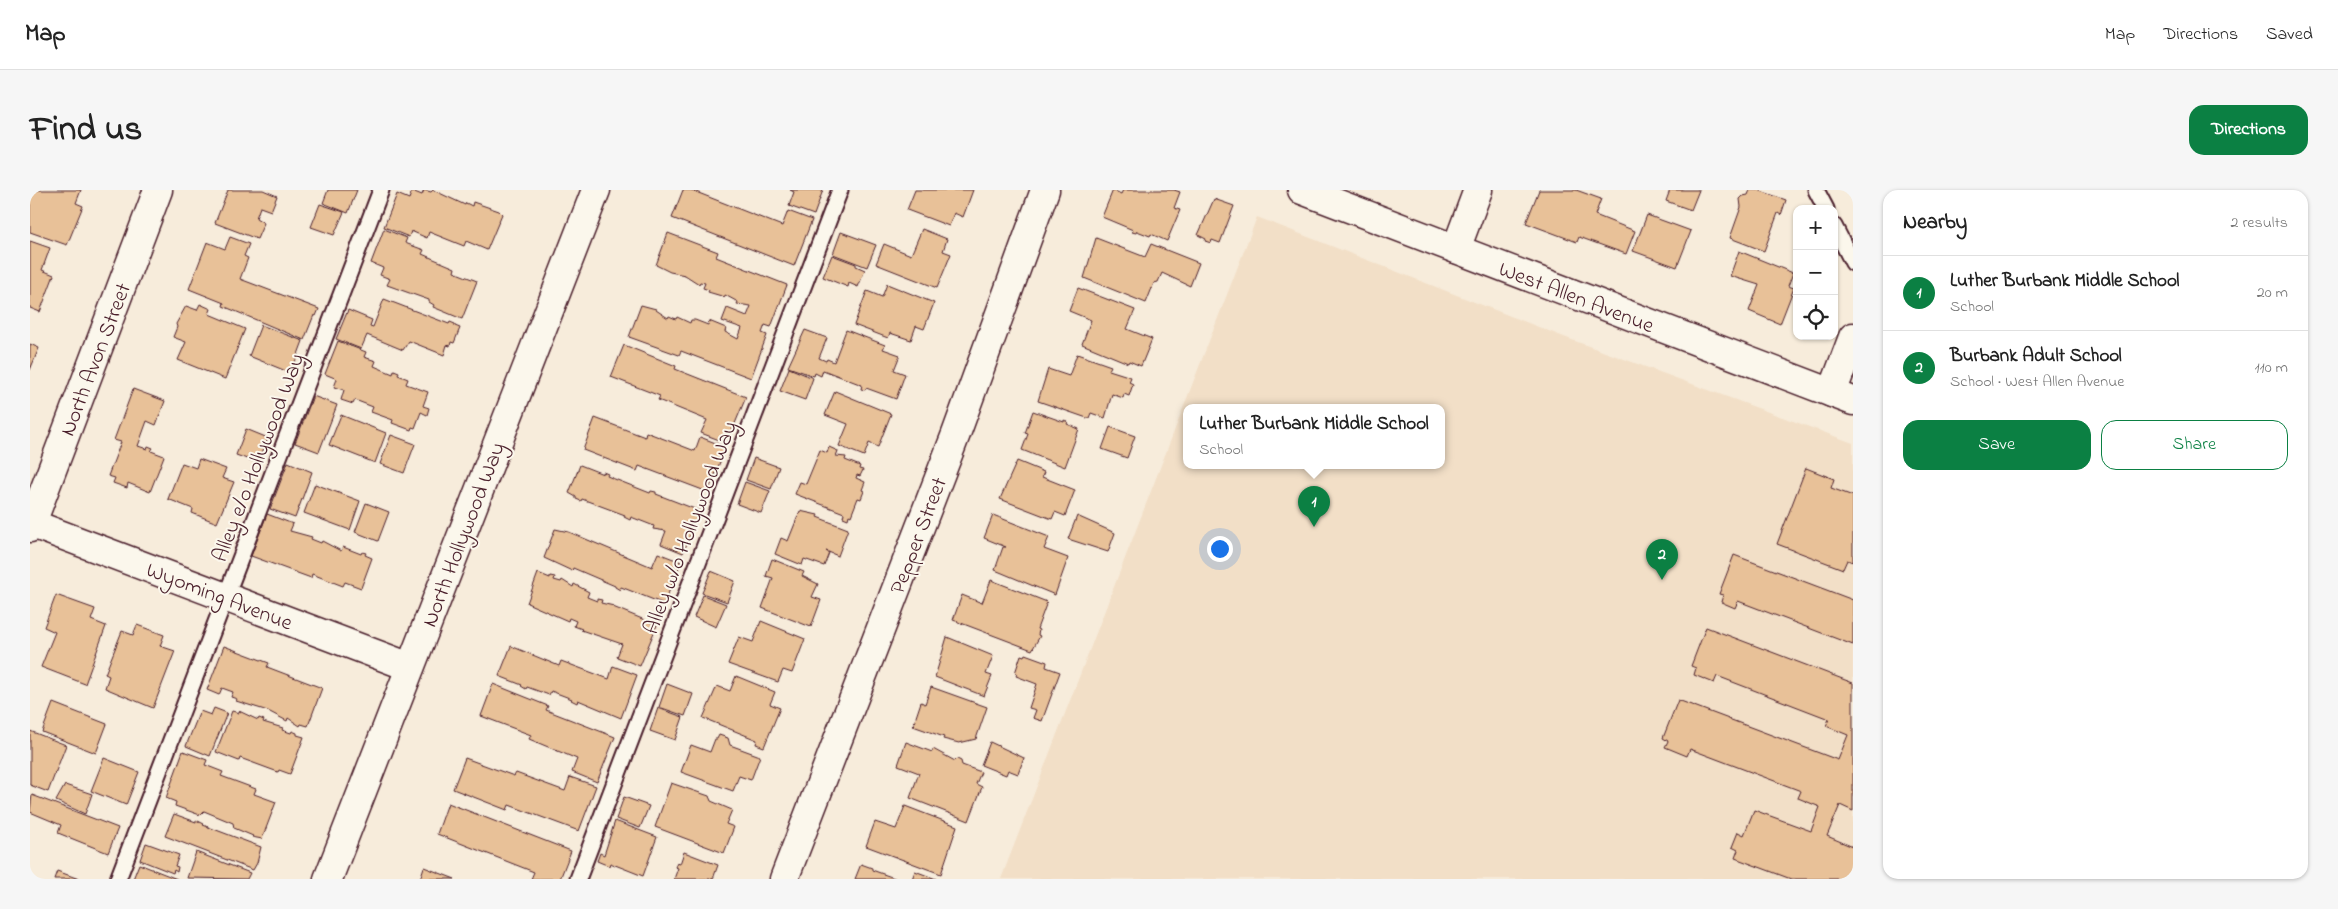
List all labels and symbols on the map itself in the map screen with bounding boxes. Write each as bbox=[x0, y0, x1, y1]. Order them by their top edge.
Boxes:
street label: West Allen Avenue bbox=[1494, 254, 1658, 343]
street label: North Avon Street bbox=[53, 278, 141, 441]
street label: Alley e/o Hollywood Way bbox=[205, 349, 315, 568]
street label: Alley w/o Hollywood Way bbox=[636, 417, 748, 640]
street label: North Hollywood Way bbox=[415, 438, 516, 633]
street label: Pepper Street bbox=[883, 472, 957, 599]
pin: 1 bbox=[1298, 486, 1330, 527]
your location bbox=[1207, 536, 1233, 562]
pin: 2 bbox=[1646, 539, 1678, 580]
street label: Wyoming Avenue bbox=[141, 555, 297, 641]

